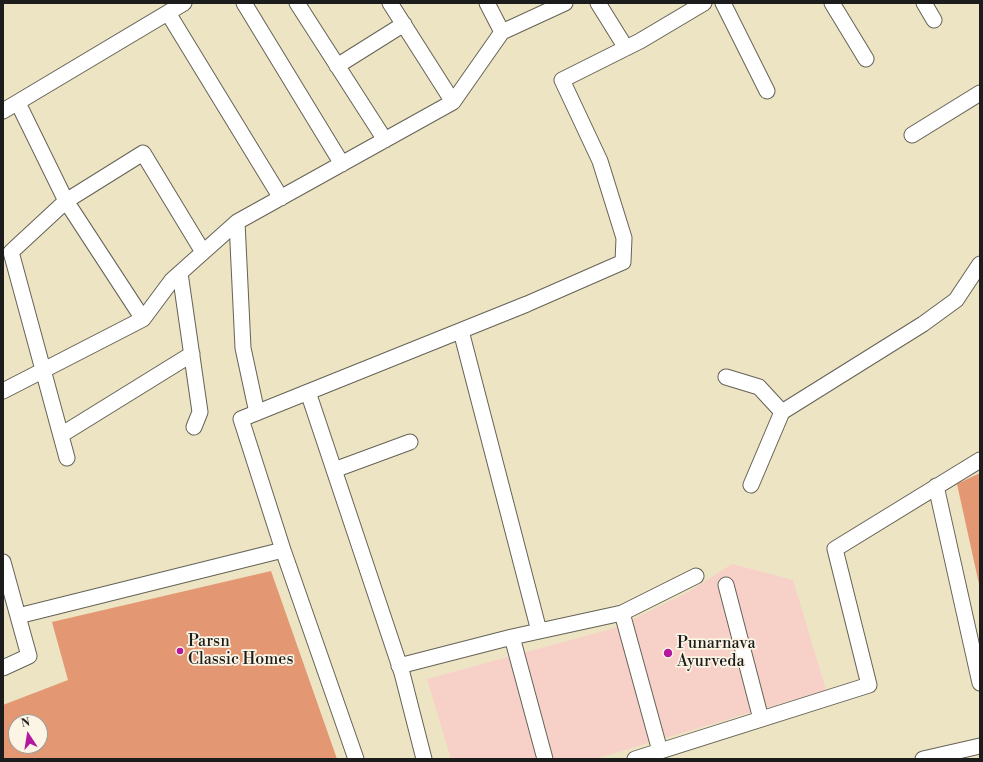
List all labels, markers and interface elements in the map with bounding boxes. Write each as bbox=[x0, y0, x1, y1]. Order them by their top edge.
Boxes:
place label: Parsn Classic Homes bbox=[188, 632, 293, 670]
place label: Punarnava Ayurveda bbox=[677, 634, 755, 672]
marker: Parsn Classic Homes bbox=[175, 646, 185, 656]
marker: Punarnava Ayurveda bbox=[662, 647, 674, 659]
north arrow bbox=[8, 714, 48, 754]
text: N bbox=[20, 715, 31, 731]

